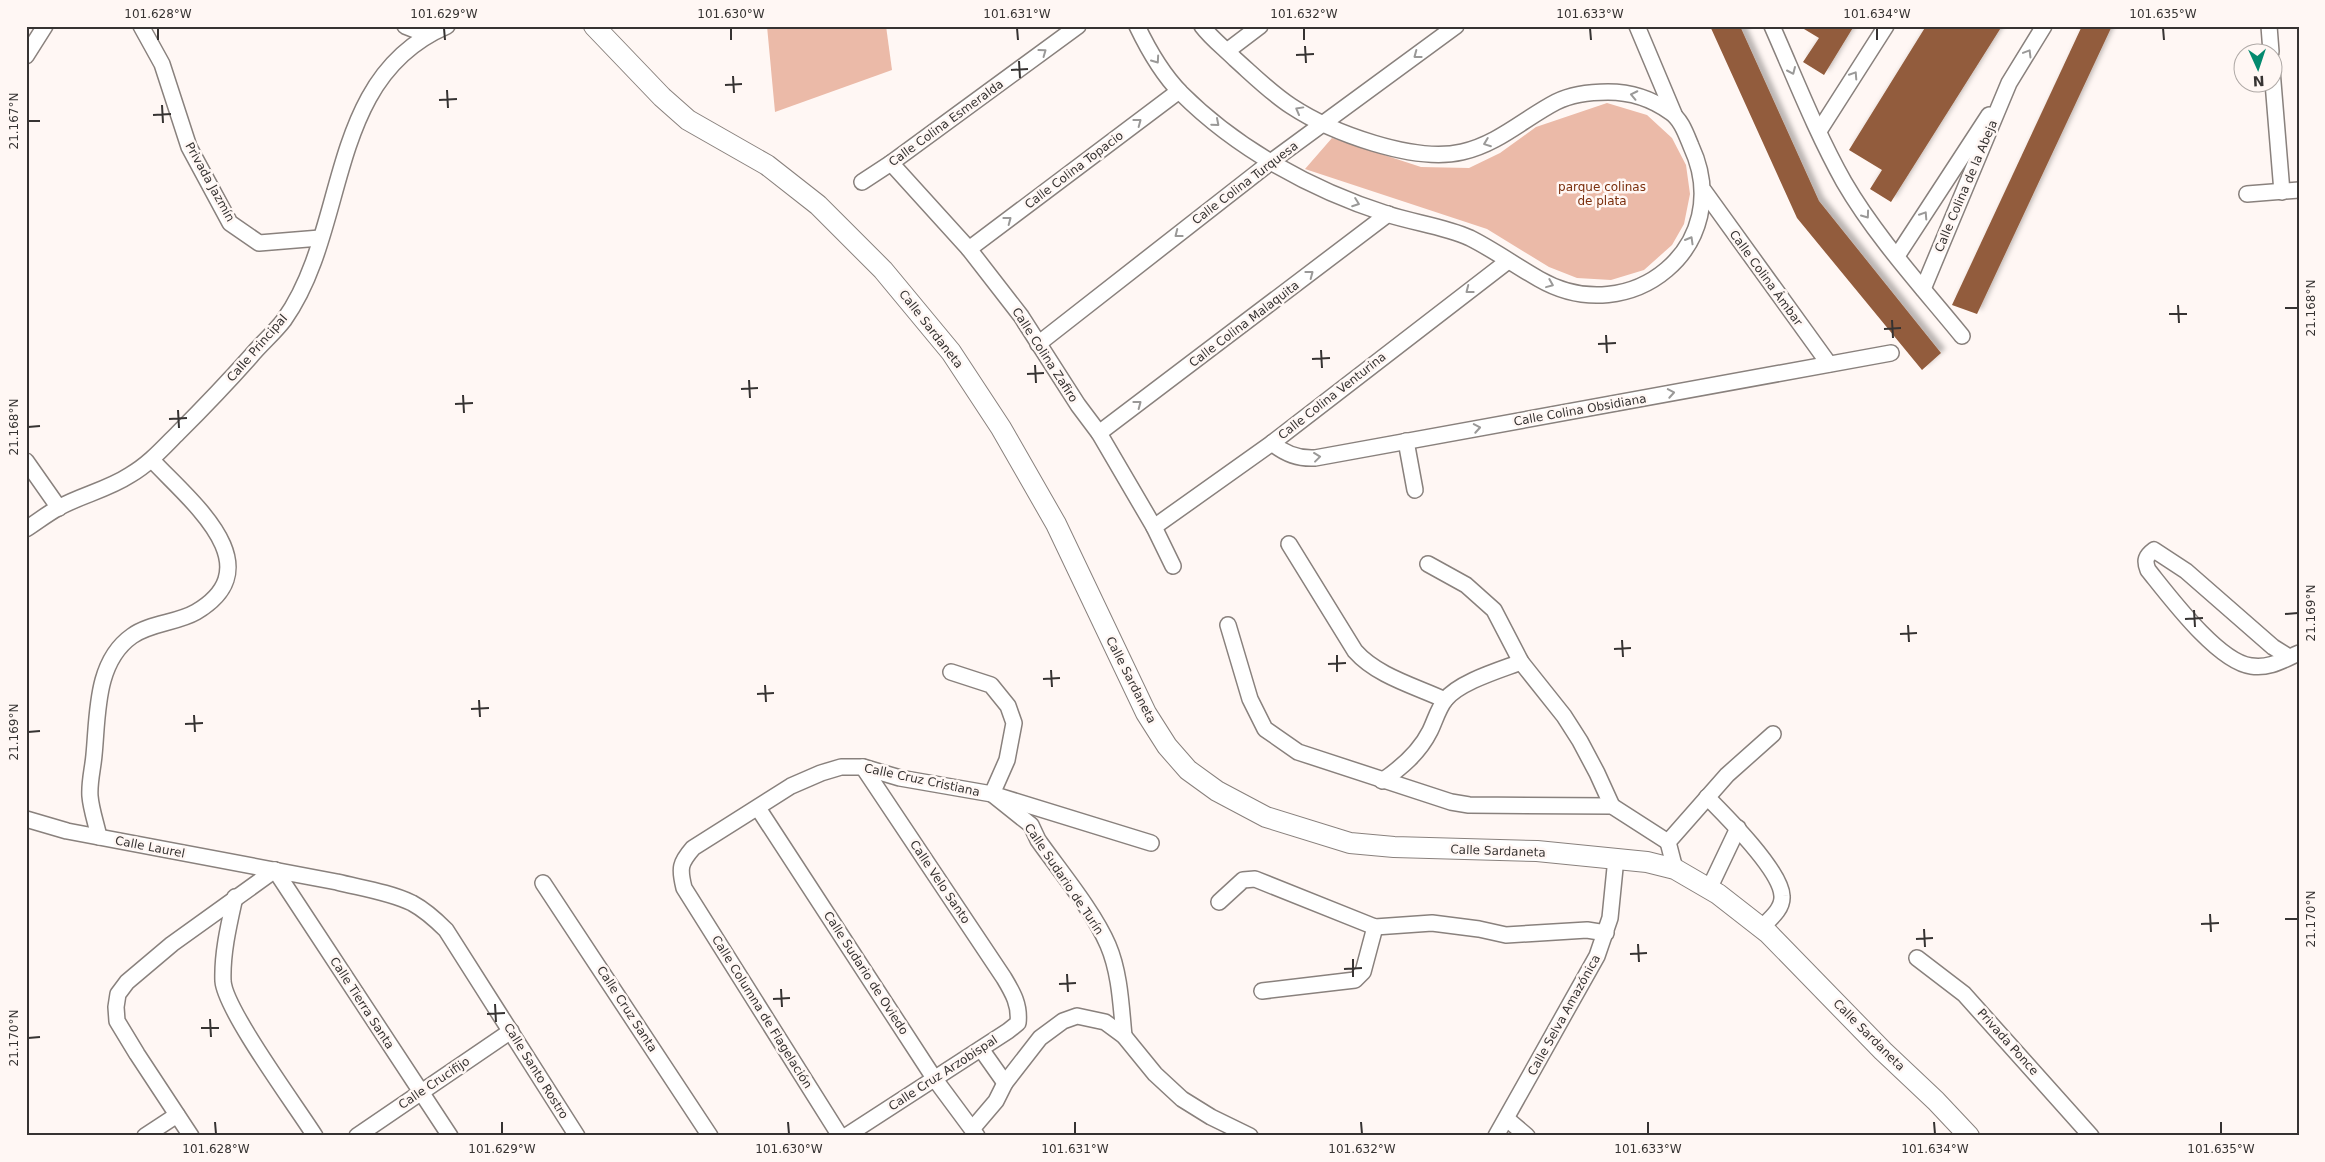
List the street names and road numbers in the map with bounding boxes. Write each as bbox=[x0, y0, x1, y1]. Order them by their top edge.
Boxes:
street label: Calle Colina Esmeralda bbox=[886, 77, 1006, 169]
street label: Calle Colina de la Abeja bbox=[1932, 118, 2000, 254]
street label: Calle Colina Topacio bbox=[1022, 128, 1126, 212]
street label: Calle Colina Turquesa bbox=[1189, 139, 1301, 227]
street label: Privada Jazmín bbox=[182, 140, 238, 224]
street label: Calle Colina Ámbar bbox=[1727, 227, 1806, 329]
street label: Calle Colina Malaquita bbox=[1186, 278, 1302, 370]
street label: Calle Sardaneta bbox=[896, 287, 966, 371]
street label: Calle Colina Zafiro bbox=[1009, 305, 1081, 405]
street label: Calle Principal bbox=[224, 311, 290, 385]
street label: Calle Colina Venturina bbox=[1275, 350, 1389, 442]
street label: Calle Colina Obsidiana bbox=[1512, 391, 1648, 429]
street label: Calle Sardaneta bbox=[1103, 634, 1159, 726]
street label: Calle Cruz Cristiana bbox=[863, 761, 981, 799]
street label: Calle Sudario de Turín bbox=[1022, 821, 1106, 937]
street label: Calle Laurel bbox=[114, 833, 186, 861]
street label: Calle Velo Santo bbox=[907, 838, 973, 926]
street label: Calle Sardaneta bbox=[1450, 842, 1546, 860]
street label: Calle Sudario de Oviedo bbox=[821, 909, 911, 1037]
street label: Calle Columna de Flagelación bbox=[709, 933, 815, 1091]
street label: Calle Selva Amazónica bbox=[1525, 952, 1603, 1078]
street label: Calle Tierra Santa bbox=[327, 954, 397, 1052]
street label: Calle Cruz Santa bbox=[594, 964, 660, 1054]
street label: Calle Sardaneta bbox=[1830, 996, 1908, 1074]
street label: Privada Ponce bbox=[1975, 1006, 2041, 1078]
street label: Calle Santo Rostro bbox=[501, 1021, 571, 1121]
street label: Calle Cruz Arzobispal bbox=[886, 1033, 1000, 1113]
street label: Calle Crucifijo bbox=[396, 1054, 472, 1112]

